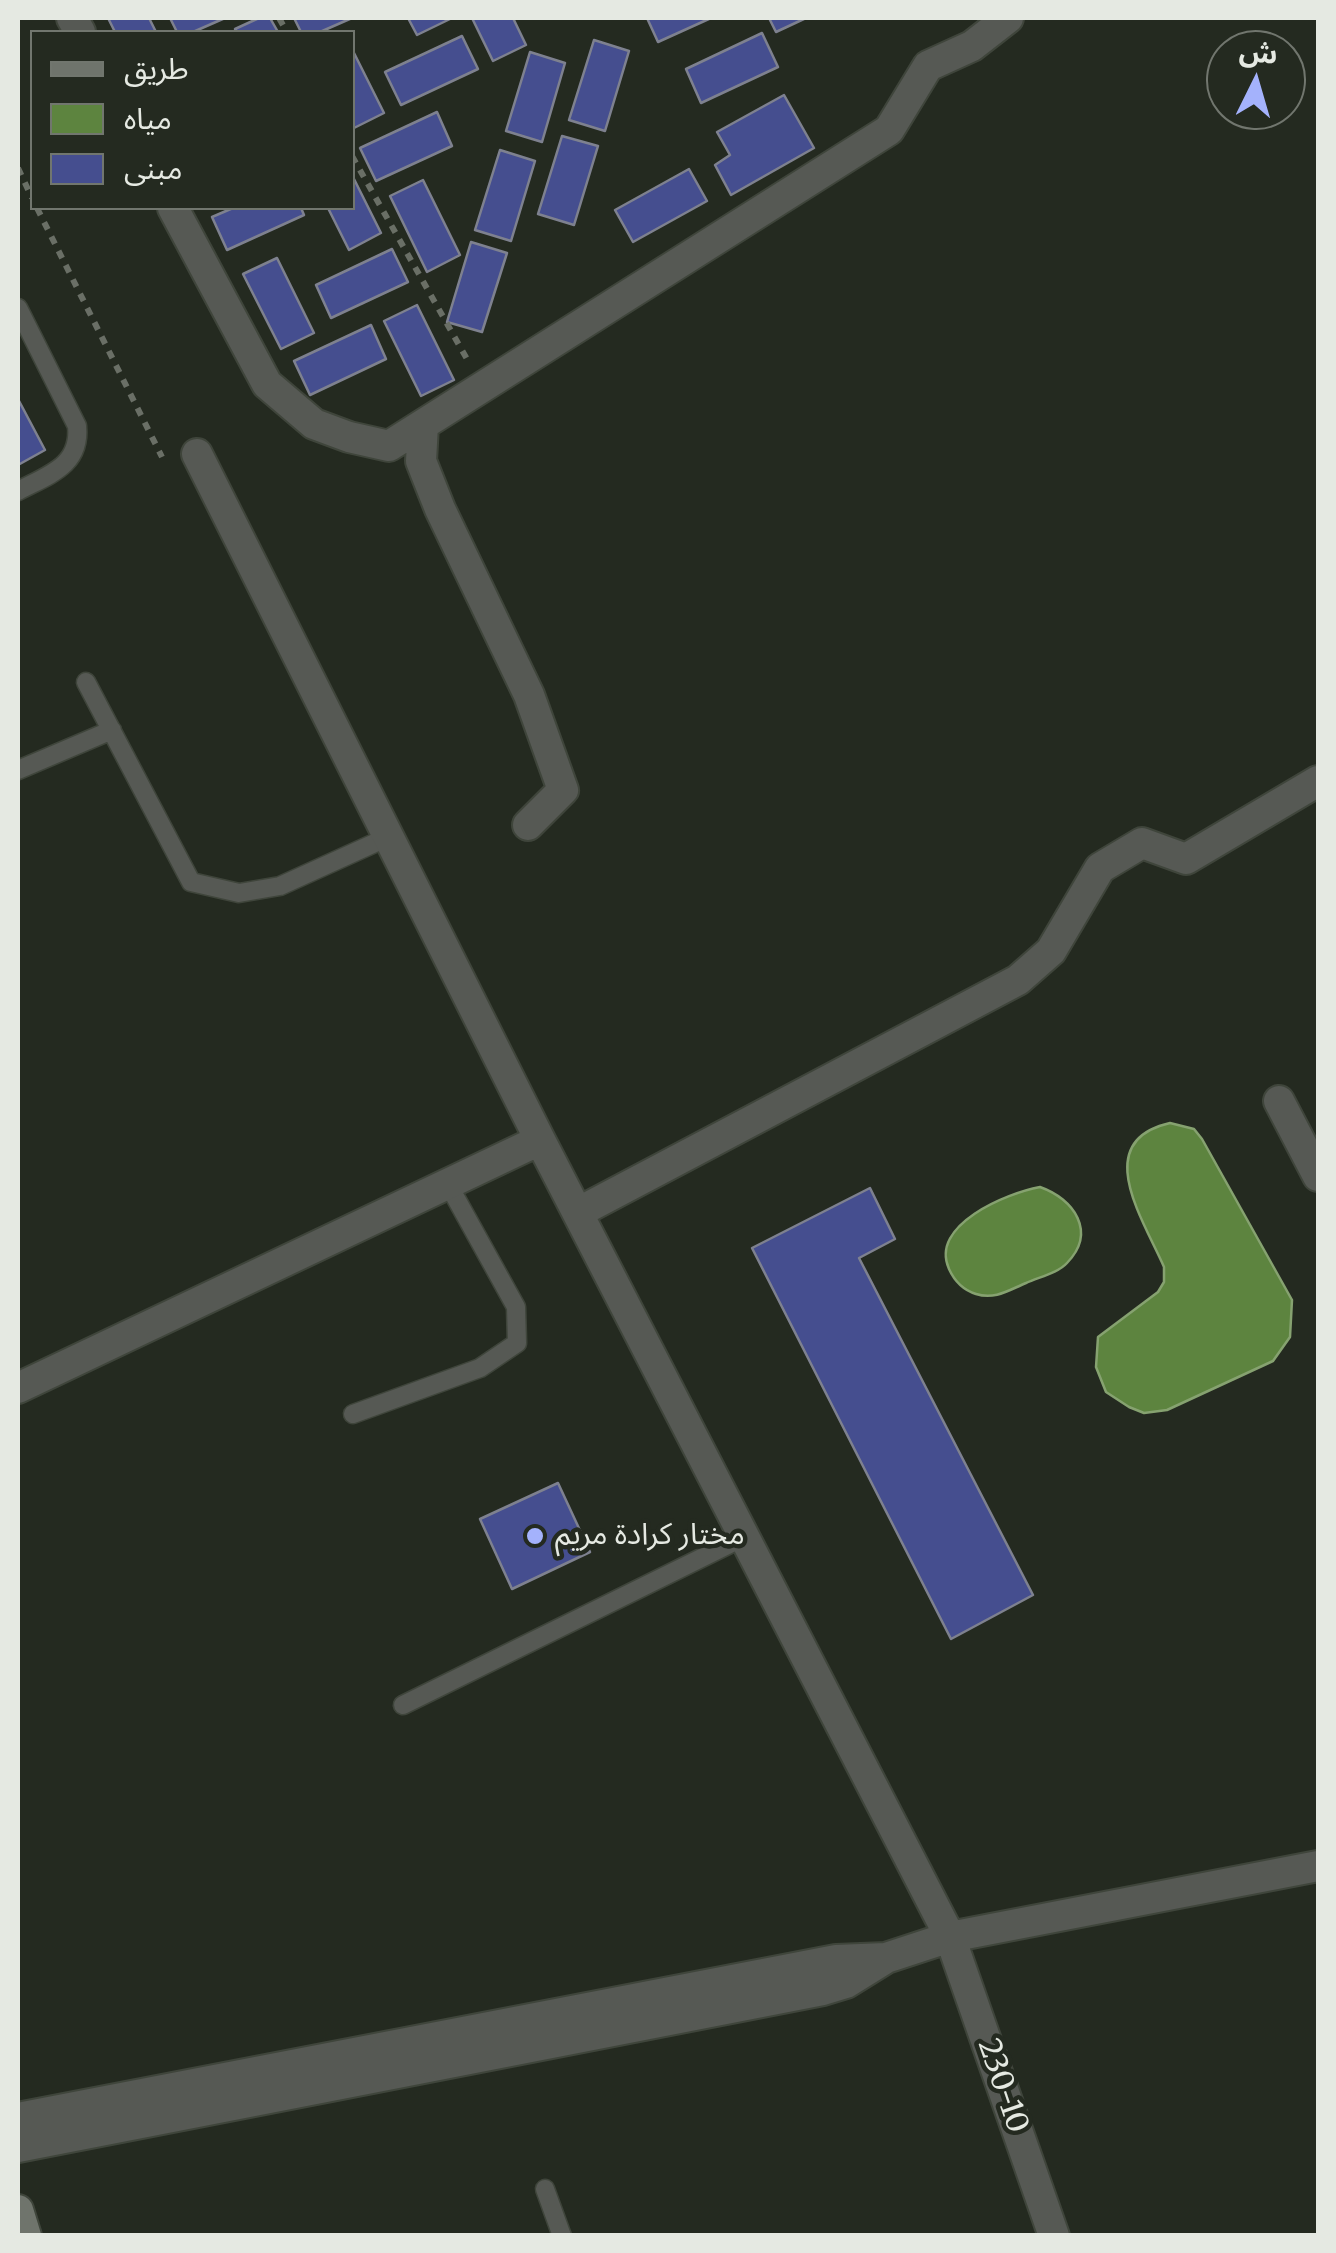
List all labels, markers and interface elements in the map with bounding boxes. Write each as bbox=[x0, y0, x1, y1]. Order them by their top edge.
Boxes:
legend bbox=[30, 30, 355, 210]
north arrow bbox=[1206, 30, 1306, 130]
text: ش bbox=[1238, 33, 1279, 72]
text: طريق bbox=[124, 49, 189, 87]
text: مياه bbox=[124, 99, 172, 137]
text: مبنى bbox=[124, 149, 182, 187]
place label: مختار كرادة مريم bbox=[555, 1518, 745, 1554]
marker: مختار كرادة مريم bbox=[524, 1525, 546, 1547]
street label: 230-10 bbox=[969, 2034, 1035, 2138]

